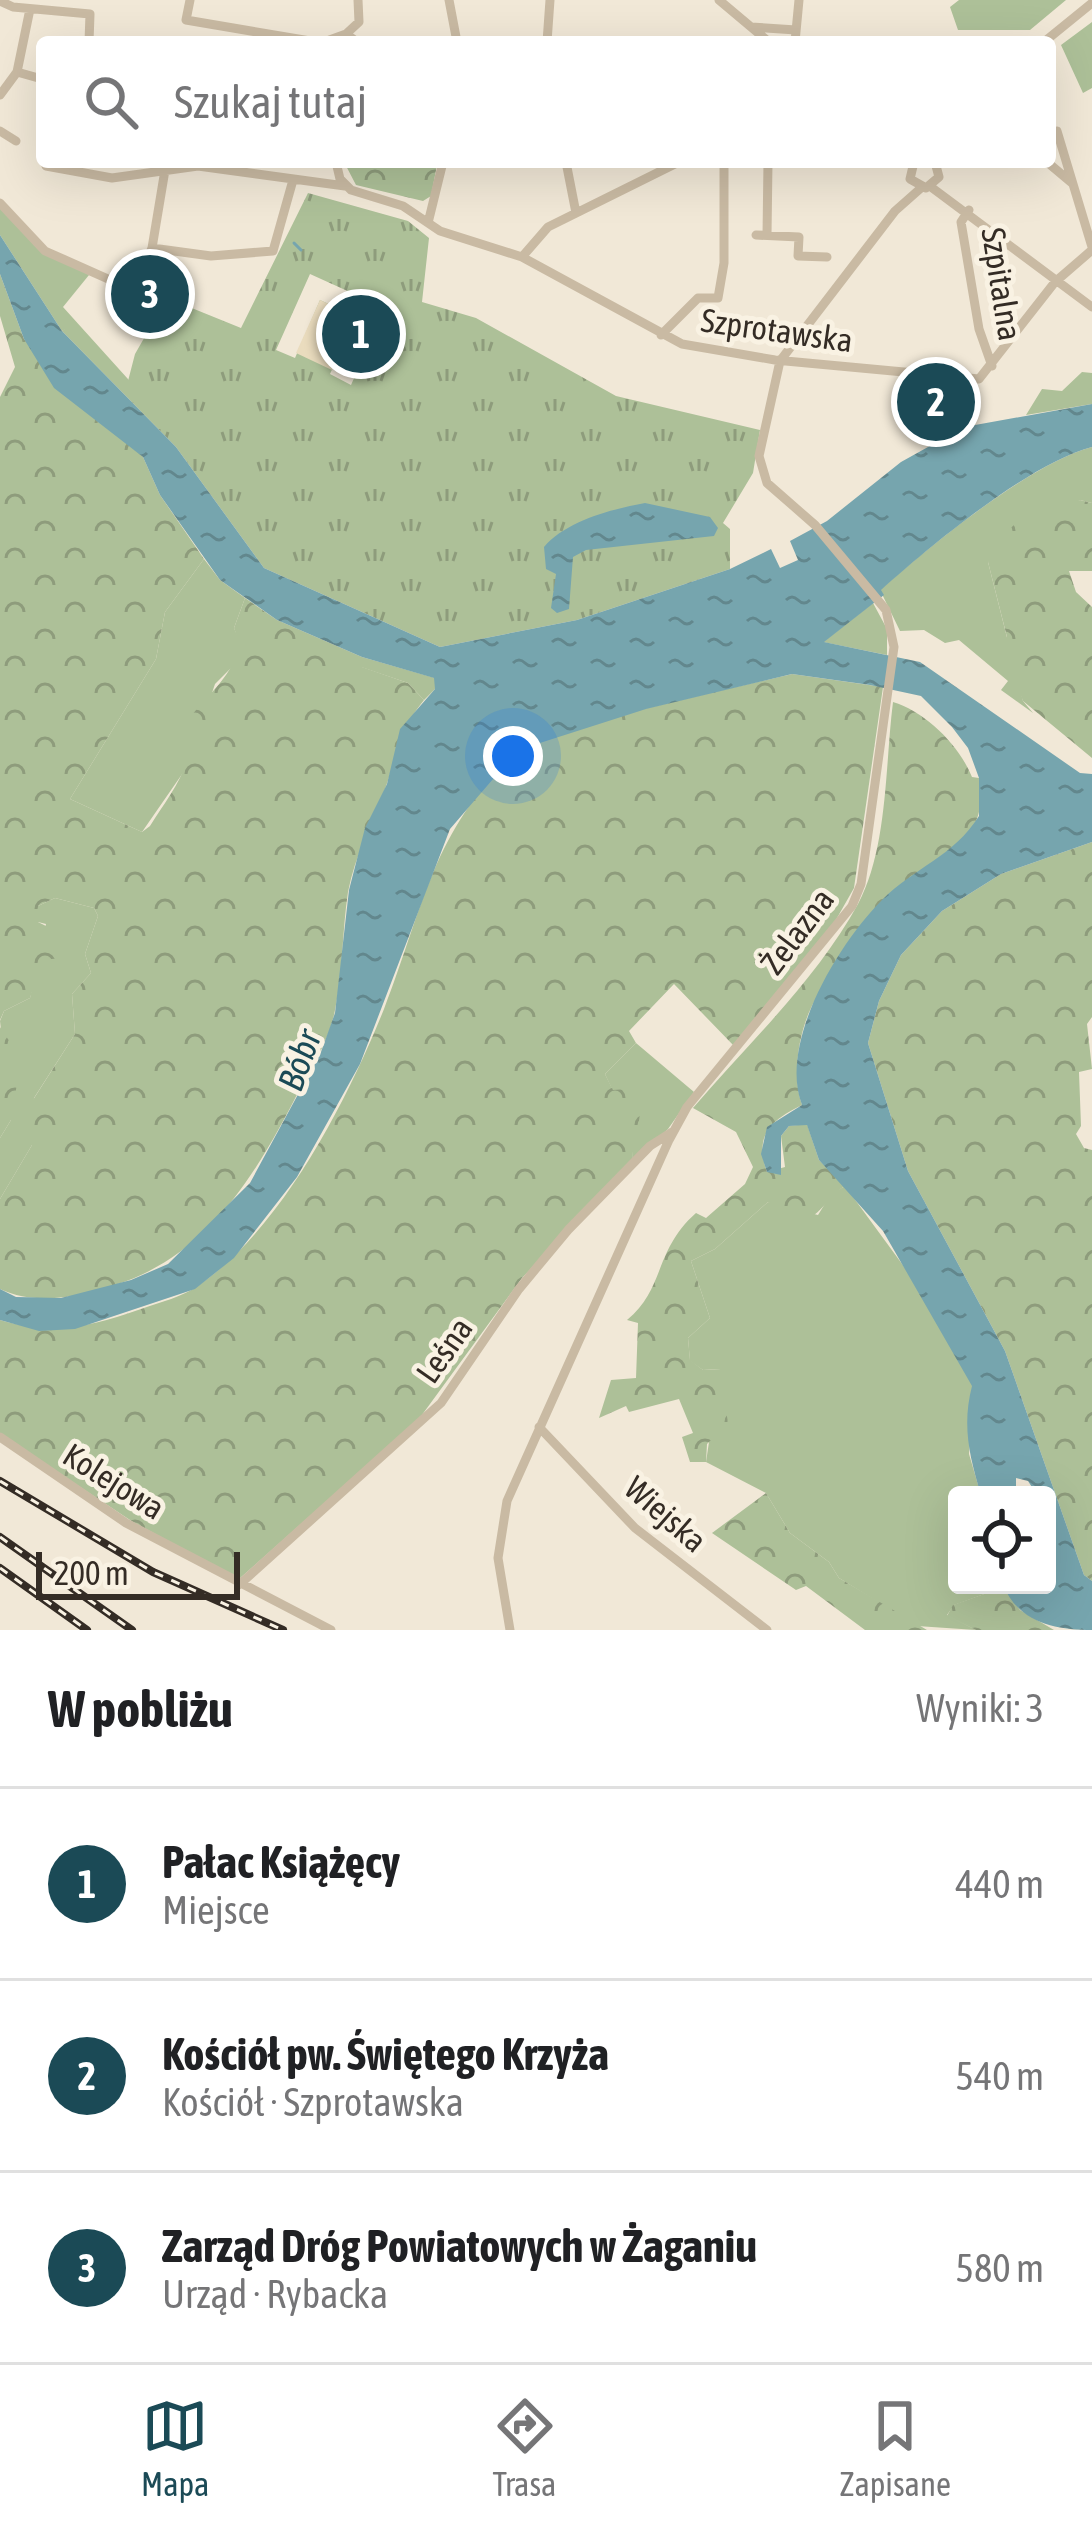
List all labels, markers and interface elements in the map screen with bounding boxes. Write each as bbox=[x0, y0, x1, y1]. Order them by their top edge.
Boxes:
search box bbox=[36, 36, 1056, 168]
icon: search bbox=[78, 69, 144, 135]
text: Szukaj tutaj bbox=[174, 76, 367, 128]
street label: Szpitalna bbox=[974, 225, 1030, 343]
pin: 3 bbox=[111, 249, 189, 339]
pin: 1 bbox=[322, 289, 400, 379]
street label: Szprotawska bbox=[699, 301, 855, 359]
pin: 2 bbox=[897, 357, 975, 447]
your location bbox=[483, 726, 543, 786]
street label: Żelazna bbox=[753, 881, 841, 981]
water label: Bóbr bbox=[269, 1023, 330, 1096]
street label: Leśna bbox=[408, 1310, 480, 1390]
street label: Kolejowa bbox=[56, 1435, 172, 1527]
street label: Wiejska bbox=[617, 1468, 715, 1560]
map controls bbox=[948, 1486, 1056, 1594]
button: locate bbox=[948, 1486, 1056, 1594]
scale bar bbox=[36, 1546, 240, 1599]
text: 200 m bbox=[54, 1554, 129, 1592]
text: W pobliżu bbox=[48, 1679, 233, 1738]
text: Wyniki: 3 bbox=[916, 1686, 1044, 1730]
text: Pałac Książęcy bbox=[162, 1836, 400, 1888]
text: 1 bbox=[78, 1862, 96, 1906]
text: 440 m bbox=[956, 1862, 1044, 1906]
text: Miejsce bbox=[162, 1888, 270, 1932]
text: Kościół pw. Świętego Krzyża bbox=[162, 2028, 609, 2080]
text: 2 bbox=[78, 2054, 96, 2098]
text: 540 m bbox=[956, 2054, 1044, 2098]
text: Kościół · Szprotawska bbox=[162, 2080, 464, 2124]
text: Zarząd Dróg Powiatowych w Żaganiu bbox=[162, 2220, 757, 2272]
text: 3 bbox=[78, 2246, 96, 2290]
text: 580 m bbox=[956, 2246, 1044, 2290]
text: Urząd · Rybacka bbox=[162, 2272, 388, 2316]
tab: Mapa bbox=[141, 2393, 209, 2503]
tab: Trasa bbox=[492, 2393, 558, 2503]
tab: Zapisane bbox=[840, 2393, 951, 2503]

